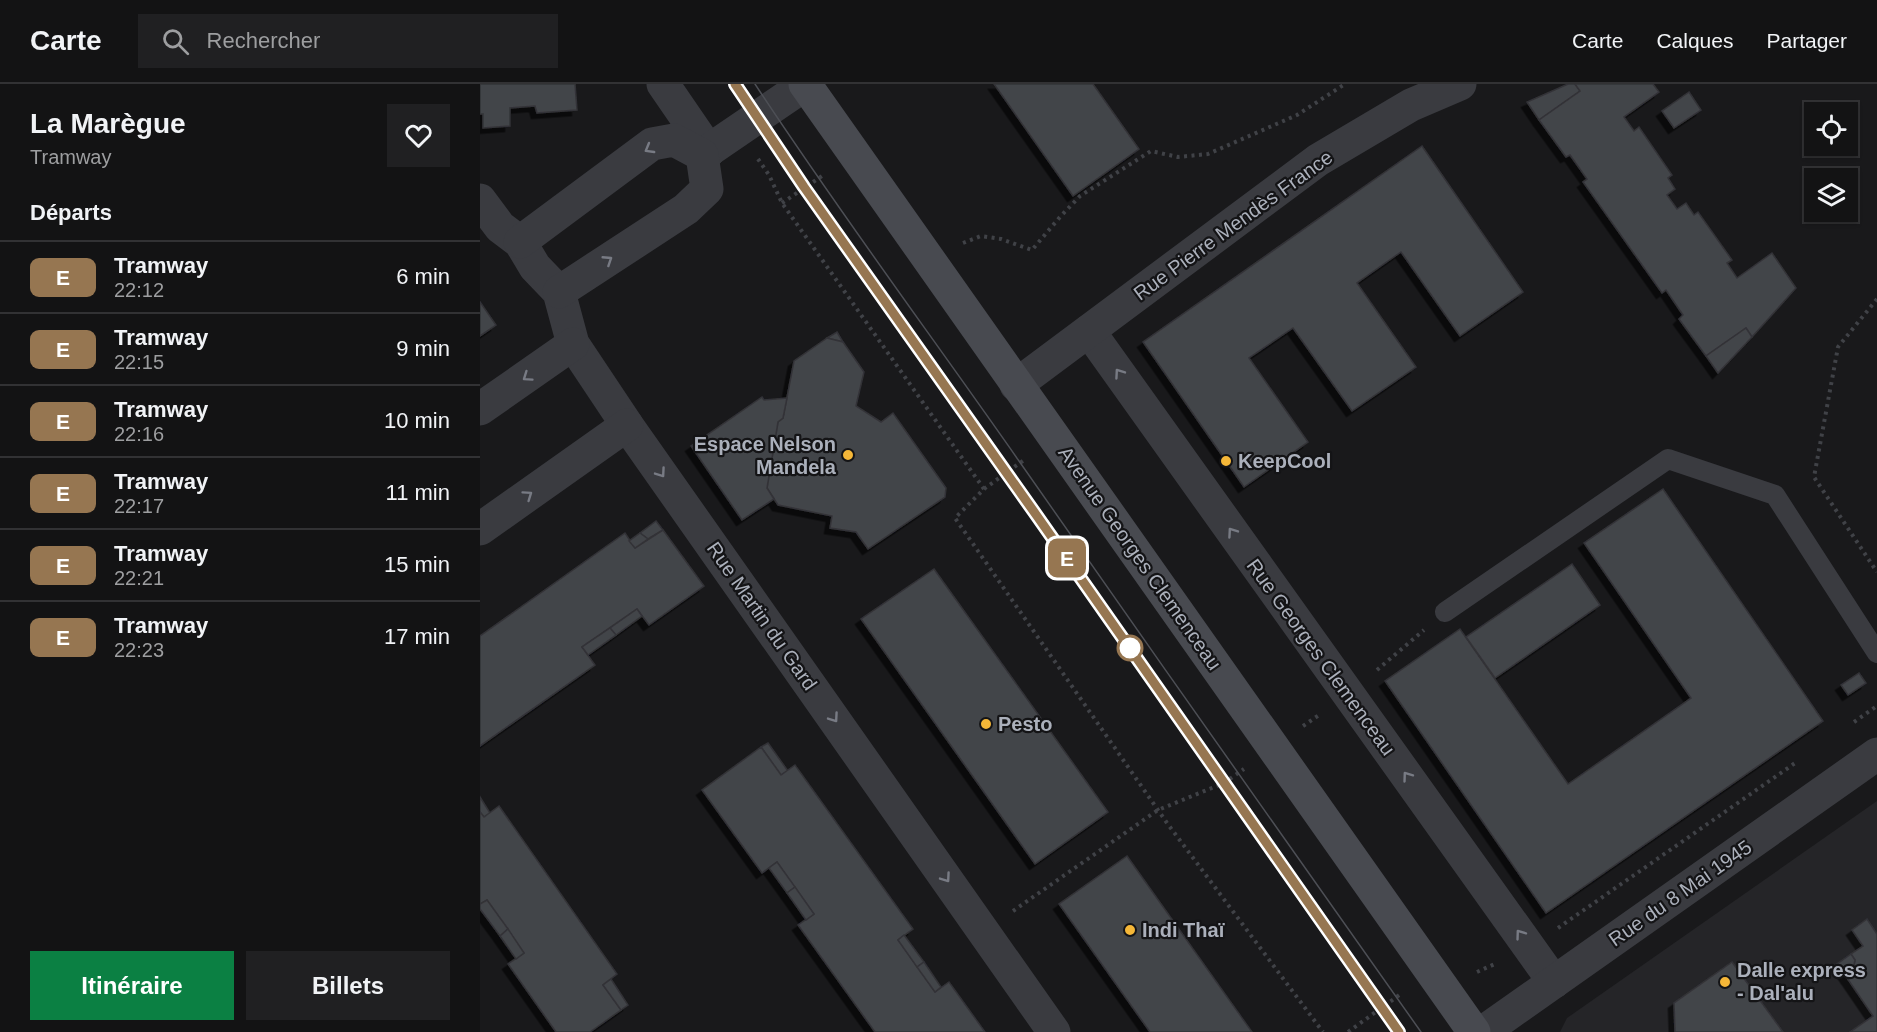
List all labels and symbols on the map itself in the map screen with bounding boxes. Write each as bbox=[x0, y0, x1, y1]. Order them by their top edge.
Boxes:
one-way arrow bbox=[645, 141, 655, 153]
street label: Rue Pierre Mendès France bbox=[1129, 146, 1337, 304]
one-way arrow bbox=[601, 256, 612, 267]
one-way arrow bbox=[1115, 368, 1126, 379]
one-way arrow bbox=[522, 370, 533, 381]
place label: Espace Nelson Mandela bbox=[694, 433, 837, 478]
street label: Avenue Georges Clemenceau bbox=[1054, 442, 1226, 674]
marker: Espace Nelson Mandela bbox=[841, 448, 855, 462]
place label: KeepCool bbox=[1238, 450, 1331, 472]
marker: KeepCool bbox=[1219, 454, 1233, 468]
one-way arrow bbox=[654, 467, 665, 478]
one-way arrow bbox=[521, 491, 532, 502]
one-way arrow bbox=[1228, 527, 1239, 538]
street label: Rue Martin du Gard bbox=[703, 538, 821, 694]
line badge: E bbox=[1048, 538, 1086, 578]
street label: Rue Georges Clemenceau bbox=[1243, 555, 1399, 759]
unlabelled marker bbox=[1117, 635, 1143, 661]
one-way arrow bbox=[827, 712, 838, 723]
place label: Pesto bbox=[998, 713, 1052, 735]
marker: Pesto bbox=[979, 717, 993, 731]
one-way arrow bbox=[1403, 771, 1414, 782]
street label: Rue du 8 Mai 1945 bbox=[1604, 836, 1756, 950]
one-way arrow bbox=[939, 871, 950, 882]
place label: Indi Thaï bbox=[1142, 919, 1225, 941]
marker: Indi Thaï bbox=[1123, 923, 1137, 937]
one-way arrow bbox=[1516, 930, 1527, 941]
place label: Dalle express - Dal'alu bbox=[1737, 959, 1866, 1004]
marker: Dalle express - Dal'alu bbox=[1718, 975, 1732, 989]

